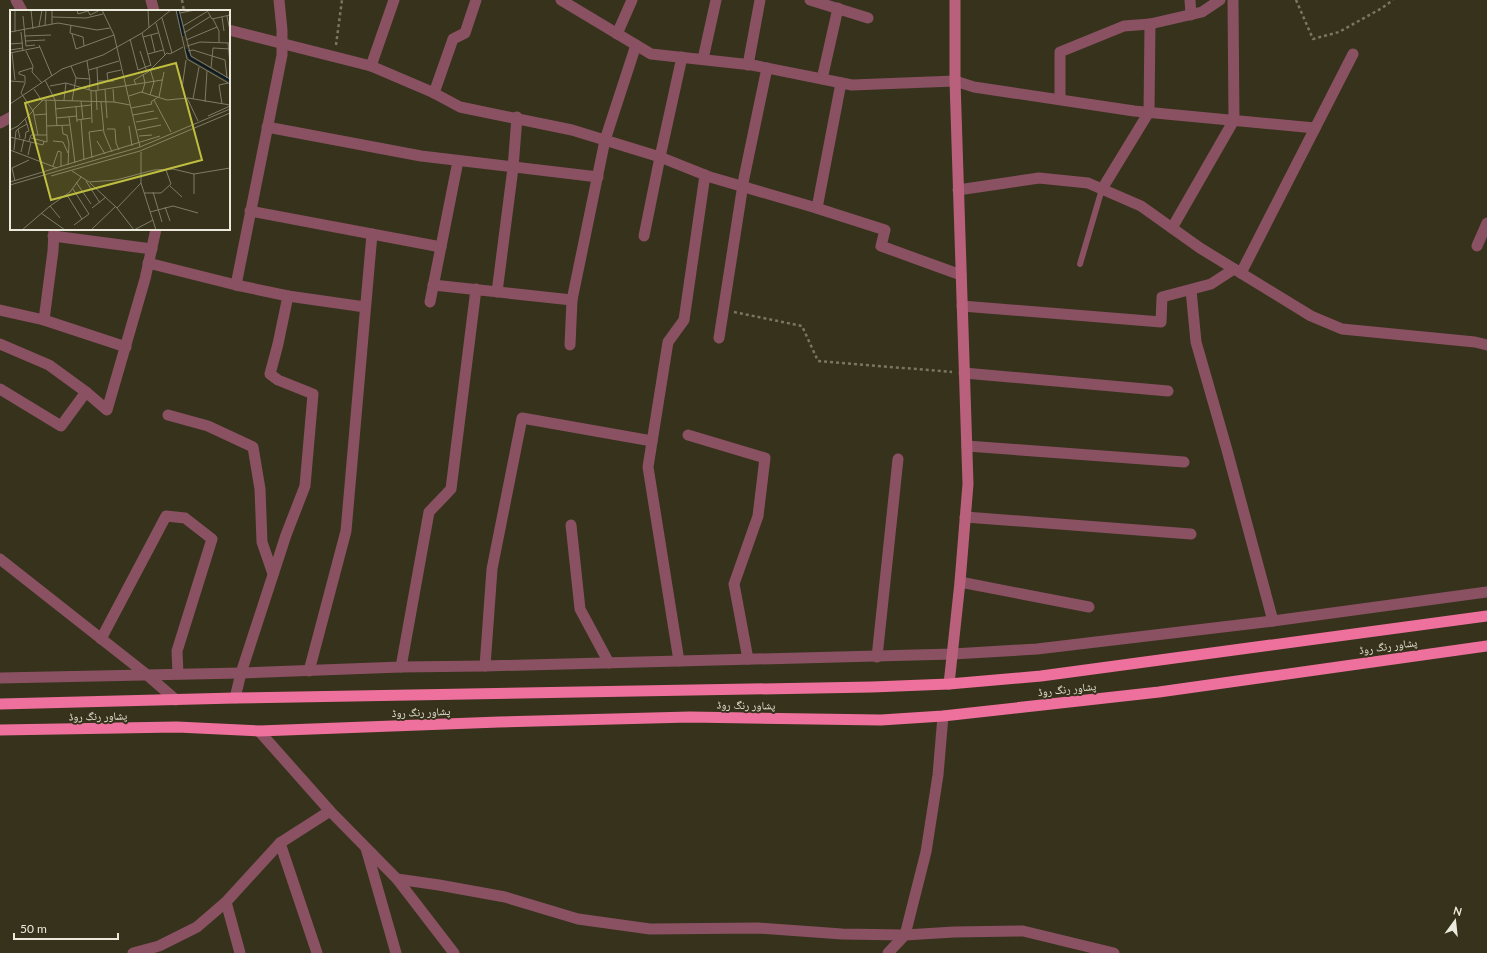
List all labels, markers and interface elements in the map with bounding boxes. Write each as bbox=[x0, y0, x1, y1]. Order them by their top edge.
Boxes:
inset map bbox=[10, 10, 230, 230]
street label: پشاور رنگ روڈ bbox=[1358, 635, 1418, 657]
street label: پشاور رنگ روڈ bbox=[1037, 679, 1097, 699]
street label: پشاور رنگ روڈ bbox=[717, 697, 776, 713]
street label: پشاور رنگ روڈ bbox=[391, 704, 451, 720]
street label: پشاور رنگ روڈ bbox=[69, 708, 128, 724]
north arrow bbox=[1435, 901, 1475, 941]
text: N bbox=[1452, 903, 1463, 918]
scale bar bbox=[14, 915, 118, 941]
text: 50 m bbox=[20, 921, 47, 936]

